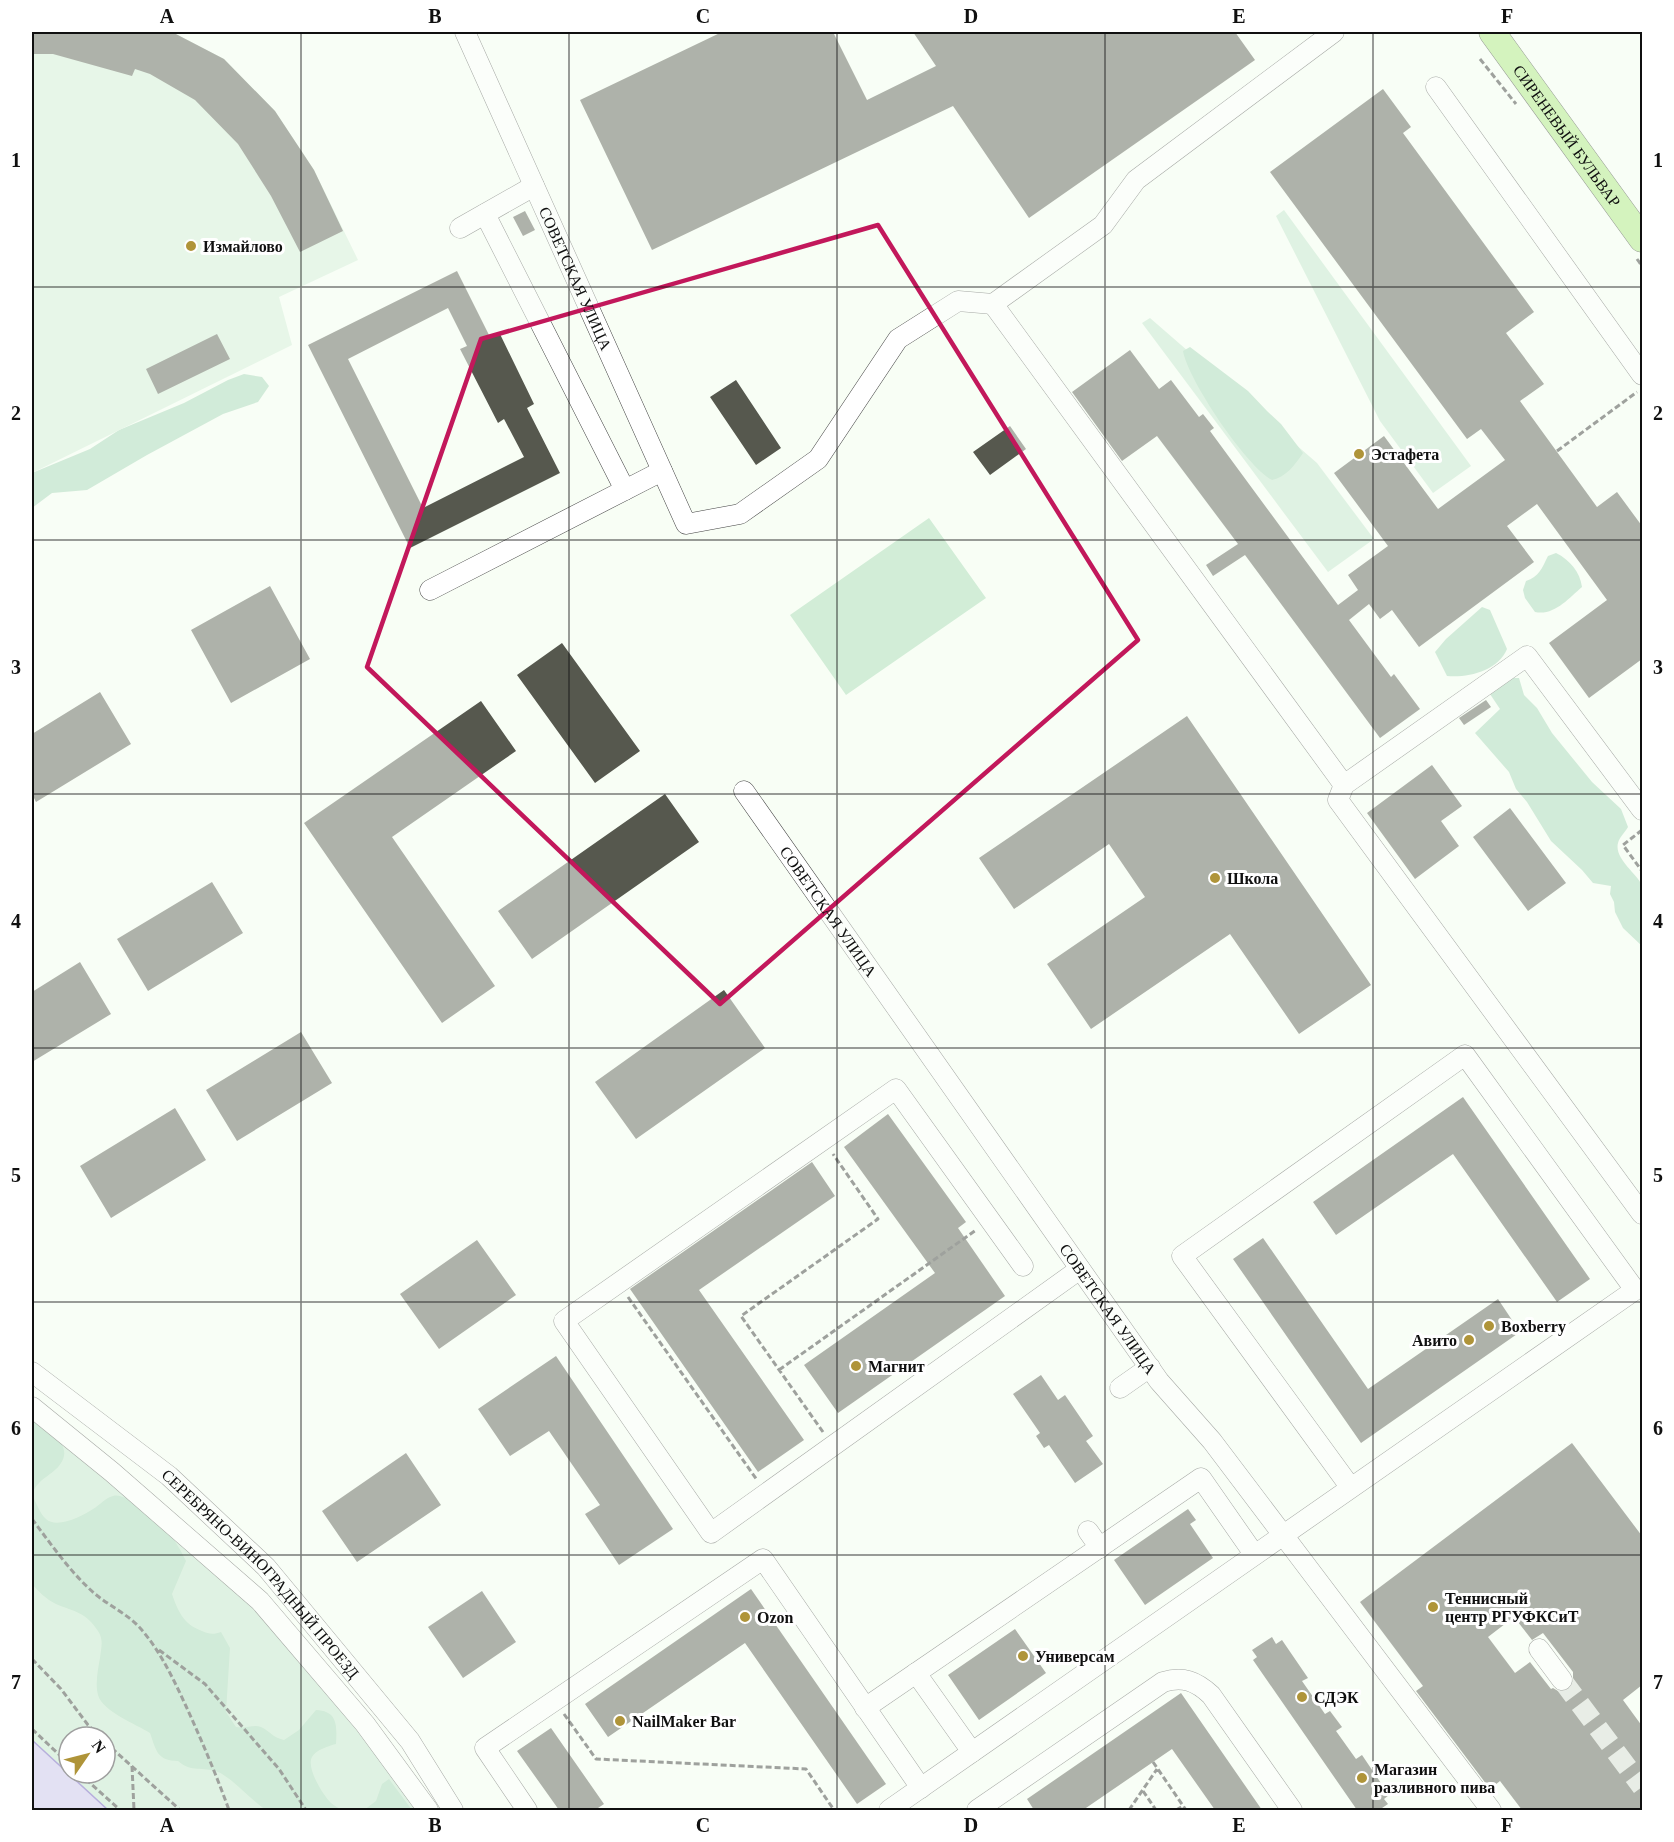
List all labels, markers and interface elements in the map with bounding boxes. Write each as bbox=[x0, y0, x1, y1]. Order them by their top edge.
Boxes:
text: A bbox=[160, 5, 175, 27]
text: B bbox=[428, 5, 442, 27]
text: C bbox=[696, 5, 710, 27]
text: D bbox=[964, 5, 978, 27]
text: E bbox=[1232, 5, 1246, 27]
text: F bbox=[1501, 5, 1513, 27]
street label: СИРЕНЕВЫЙ БУЛЬВАР bbox=[1510, 62, 1624, 210]
text: 1 bbox=[11, 149, 21, 171]
text: 1 bbox=[1653, 149, 1663, 171]
street label: СОВЕТСКАЯ УЛИЦА bbox=[536, 204, 615, 353]
place label: Измайлово bbox=[203, 238, 283, 255]
marker: Измайлово bbox=[184, 239, 198, 253]
text: 2 bbox=[11, 402, 21, 424]
text: 2 bbox=[1653, 402, 1663, 424]
place label: Эстафета bbox=[1371, 446, 1439, 464]
marker: Эстафета bbox=[1352, 447, 1366, 461]
text: 3 bbox=[11, 656, 21, 678]
text: 3 bbox=[1653, 656, 1663, 678]
street label: СОВЕТСКАЯ УЛИЦА bbox=[777, 843, 880, 980]
place label: Школа bbox=[1227, 870, 1278, 887]
marker: Школа bbox=[1208, 871, 1222, 885]
text: 4 bbox=[11, 910, 21, 932]
text: 4 bbox=[1653, 910, 1663, 932]
text: 5 bbox=[11, 1164, 21, 1186]
text: 5 bbox=[1653, 1164, 1663, 1186]
street label: СОВЕТСКАЯ УЛИЦА bbox=[1056, 1241, 1160, 1378]
place label: Boxberry bbox=[1501, 1318, 1566, 1336]
marker: Boxberry bbox=[1482, 1319, 1496, 1333]
place label: Авито bbox=[1412, 1332, 1457, 1349]
marker: Авито bbox=[1462, 1333, 1476, 1347]
place label: Магнит bbox=[868, 1358, 925, 1375]
marker: Магнит bbox=[849, 1359, 863, 1373]
text: 6 bbox=[11, 1417, 21, 1439]
text: 6 bbox=[1653, 1417, 1663, 1439]
street label: СЕРЕБРЯНО-ВИНОГРАДНЫЙ ПРОЕЗД bbox=[159, 1466, 362, 1682]
place label: Теннисный центр РГУФКСиТ bbox=[1445, 1590, 1579, 1626]
marker: Теннисный центр РГУФКСиТ bbox=[1426, 1600, 1440, 1614]
place label: Ozon bbox=[757, 1609, 794, 1626]
marker: Ozon bbox=[738, 1610, 752, 1624]
place label: Универсам bbox=[1035, 1648, 1115, 1666]
marker: Универсам bbox=[1016, 1649, 1030, 1663]
text: 7 bbox=[11, 1671, 21, 1693]
text: 7 bbox=[1653, 1671, 1663, 1693]
place label: СДЭК bbox=[1314, 1689, 1359, 1707]
marker: СДЭК bbox=[1295, 1690, 1309, 1704]
place label: NailMaker Bar bbox=[632, 1713, 736, 1730]
marker: NailMaker Bar bbox=[613, 1714, 627, 1728]
north arrow bbox=[57, 1725, 117, 1785]
text: N bbox=[89, 1737, 109, 1757]
place label: Магазин разливного пива bbox=[1374, 1761, 1495, 1797]
marker: Магазин разливного пива bbox=[1355, 1771, 1369, 1785]
text: A bbox=[160, 1814, 175, 1836]
text: B bbox=[428, 1814, 442, 1836]
text: C bbox=[696, 1814, 710, 1836]
text: D bbox=[964, 1814, 978, 1836]
text: E bbox=[1232, 1814, 1246, 1836]
text: F bbox=[1501, 1814, 1513, 1836]

